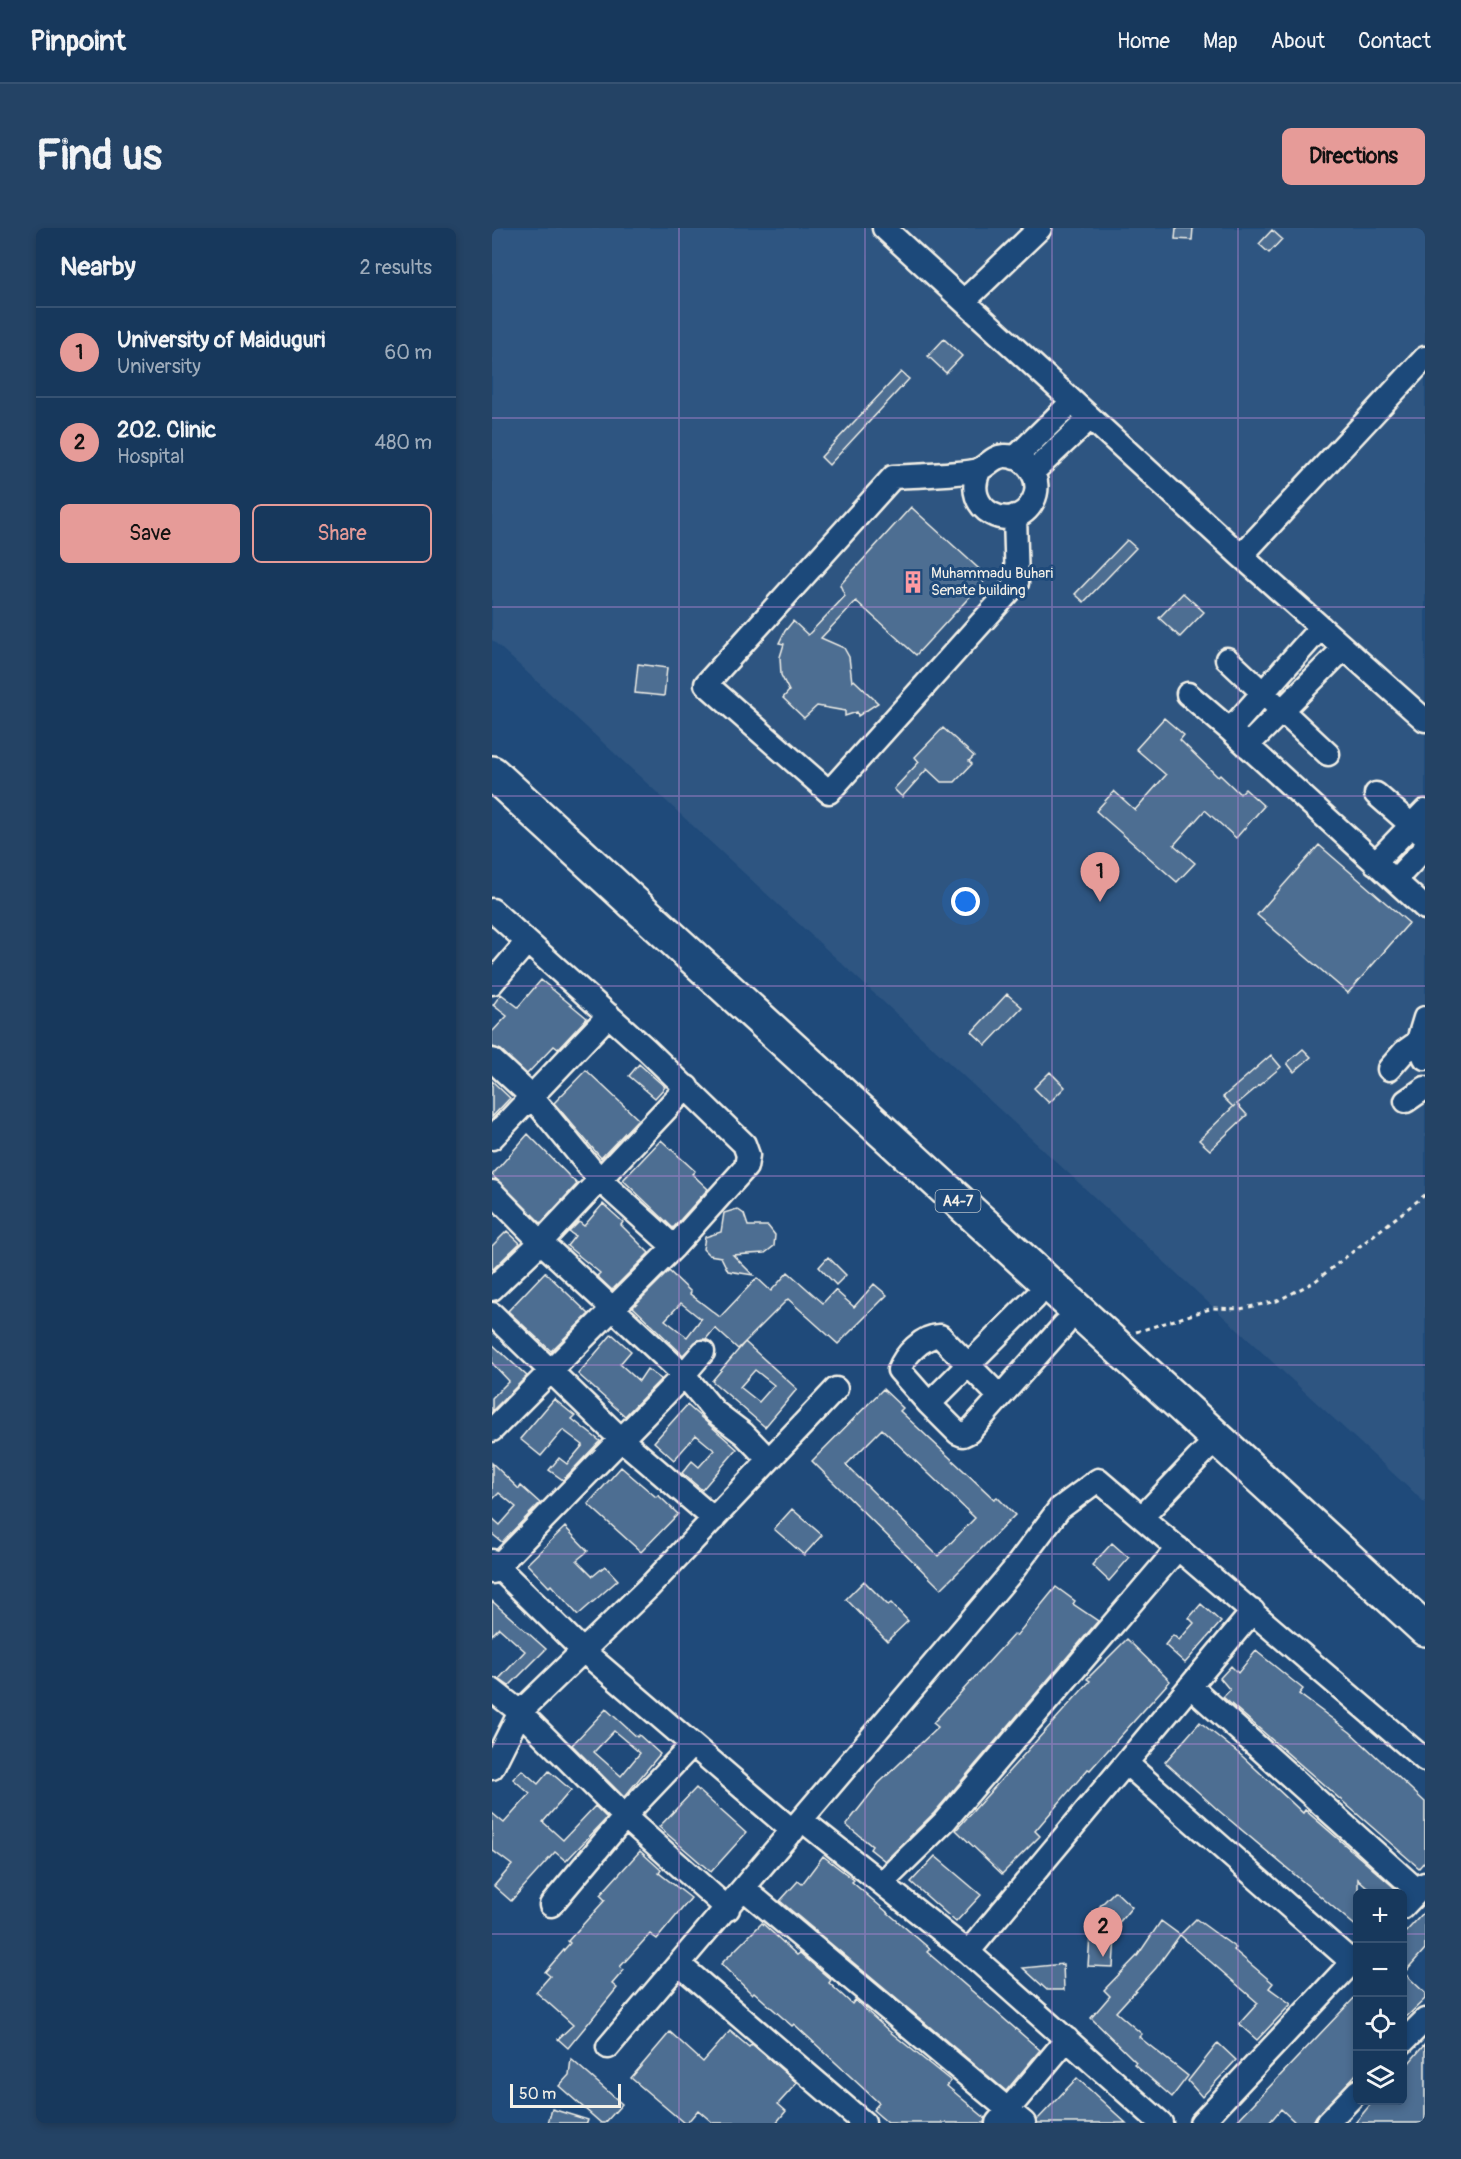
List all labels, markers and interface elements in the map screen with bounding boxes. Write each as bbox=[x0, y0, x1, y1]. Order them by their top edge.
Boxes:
text: Pinpoint bbox=[30, 24, 126, 59]
text: Home bbox=[1117, 28, 1170, 55]
text: Map bbox=[1203, 28, 1238, 55]
text: About bbox=[1271, 28, 1325, 55]
text: Contact bbox=[1358, 28, 1431, 55]
button: Directions bbox=[1282, 128, 1425, 185]
text: Find us bbox=[36, 130, 162, 182]
text: Nearby bbox=[60, 251, 136, 283]
text: 2 results bbox=[360, 255, 432, 280]
text: University of Maiduguri bbox=[117, 326, 325, 354]
text: 1 bbox=[76, 340, 83, 365]
text: 60 m bbox=[385, 340, 432, 365]
text: University bbox=[117, 354, 201, 379]
text: 202. Clinic bbox=[117, 416, 216, 444]
text: 2 bbox=[74, 430, 85, 455]
text: 480 m bbox=[375, 430, 432, 455]
text: Hospital bbox=[117, 444, 184, 469]
button: Save bbox=[60, 504, 240, 563]
button: Share bbox=[252, 504, 432, 563]
place label: Muhammadu Buhari Senate building bbox=[931, 564, 1054, 600]
building icon: Muhammadu Buhari Senate building bbox=[900, 569, 926, 595]
pin: 1 bbox=[1080, 852, 1120, 902]
your location bbox=[951, 887, 980, 916]
road number: A4-7 bbox=[936, 1190, 980, 1212]
map controls bbox=[1353, 1889, 1407, 2105]
button: + bbox=[1353, 1889, 1407, 1943]
pin: 2 bbox=[1084, 1908, 1122, 1957]
button: − bbox=[1353, 1943, 1407, 1997]
button: locate bbox=[1353, 1997, 1407, 2051]
button: layers bbox=[1353, 2051, 1407, 2105]
scale bar bbox=[510, 2081, 621, 2108]
text: 50 m bbox=[519, 2084, 556, 2104]

